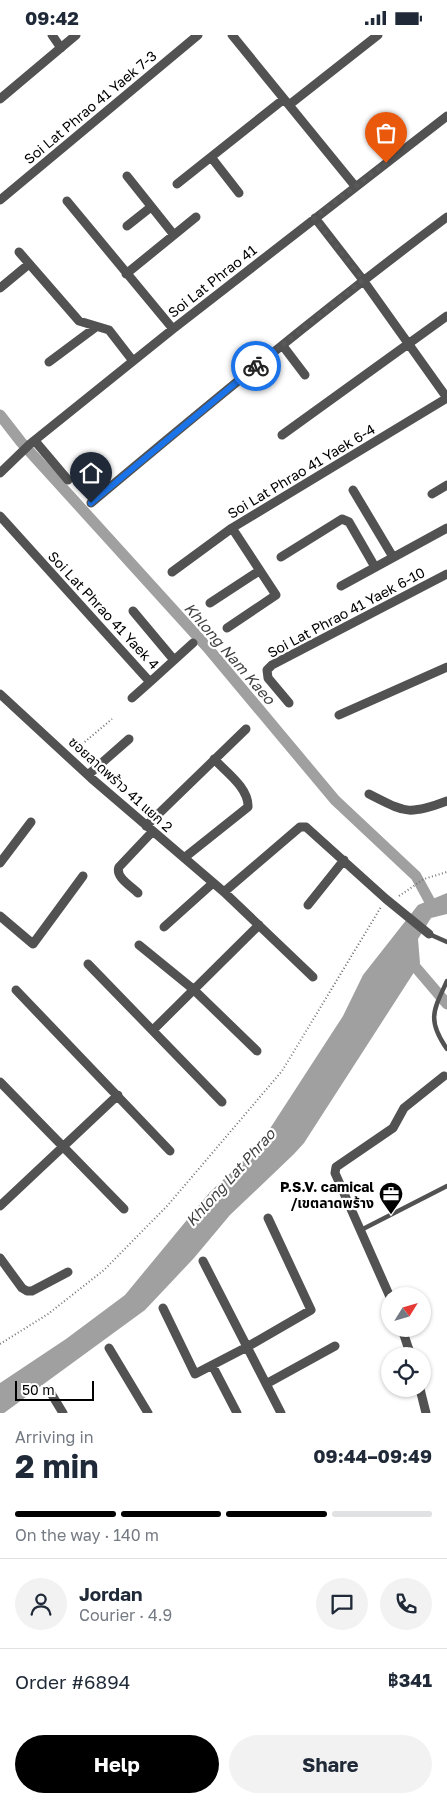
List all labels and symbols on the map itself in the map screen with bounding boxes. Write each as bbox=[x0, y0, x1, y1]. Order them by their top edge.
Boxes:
street label: Soi Lat Phrao 41 Yaek 7-3 bbox=[20, 47, 160, 167]
pin bbox=[365, 112, 407, 163]
street label: Soi Lat Phrao 41 bbox=[164, 241, 260, 321]
courier bbox=[231, 341, 281, 391]
street label: Soi Lat Phrao 41 Yaek 6-4 bbox=[224, 420, 378, 522]
pin bbox=[70, 452, 112, 503]
street label: Soi Lat Phrao 41 Yaek 4 bbox=[45, 547, 163, 673]
street label: Soi Lat Phrao 41 Yaek 6-10 bbox=[264, 563, 428, 661]
water label: Khlong Nam Kaeo bbox=[180, 599, 280, 709]
street label: ซอยลาดพร้าว 41 แยก 2 bbox=[66, 733, 176, 835]
water label: Khlong Lat Phrao bbox=[182, 1124, 280, 1230]
place label: P.S.V. camical /เขตลาดพร้าง bbox=[280, 1178, 374, 1211]
office icon: P.S.V. camical /เขตลาดพร้าง bbox=[378, 1181, 404, 1215]
north arrow bbox=[381, 1287, 431, 1337]
scale bar bbox=[15, 1378, 94, 1401]

